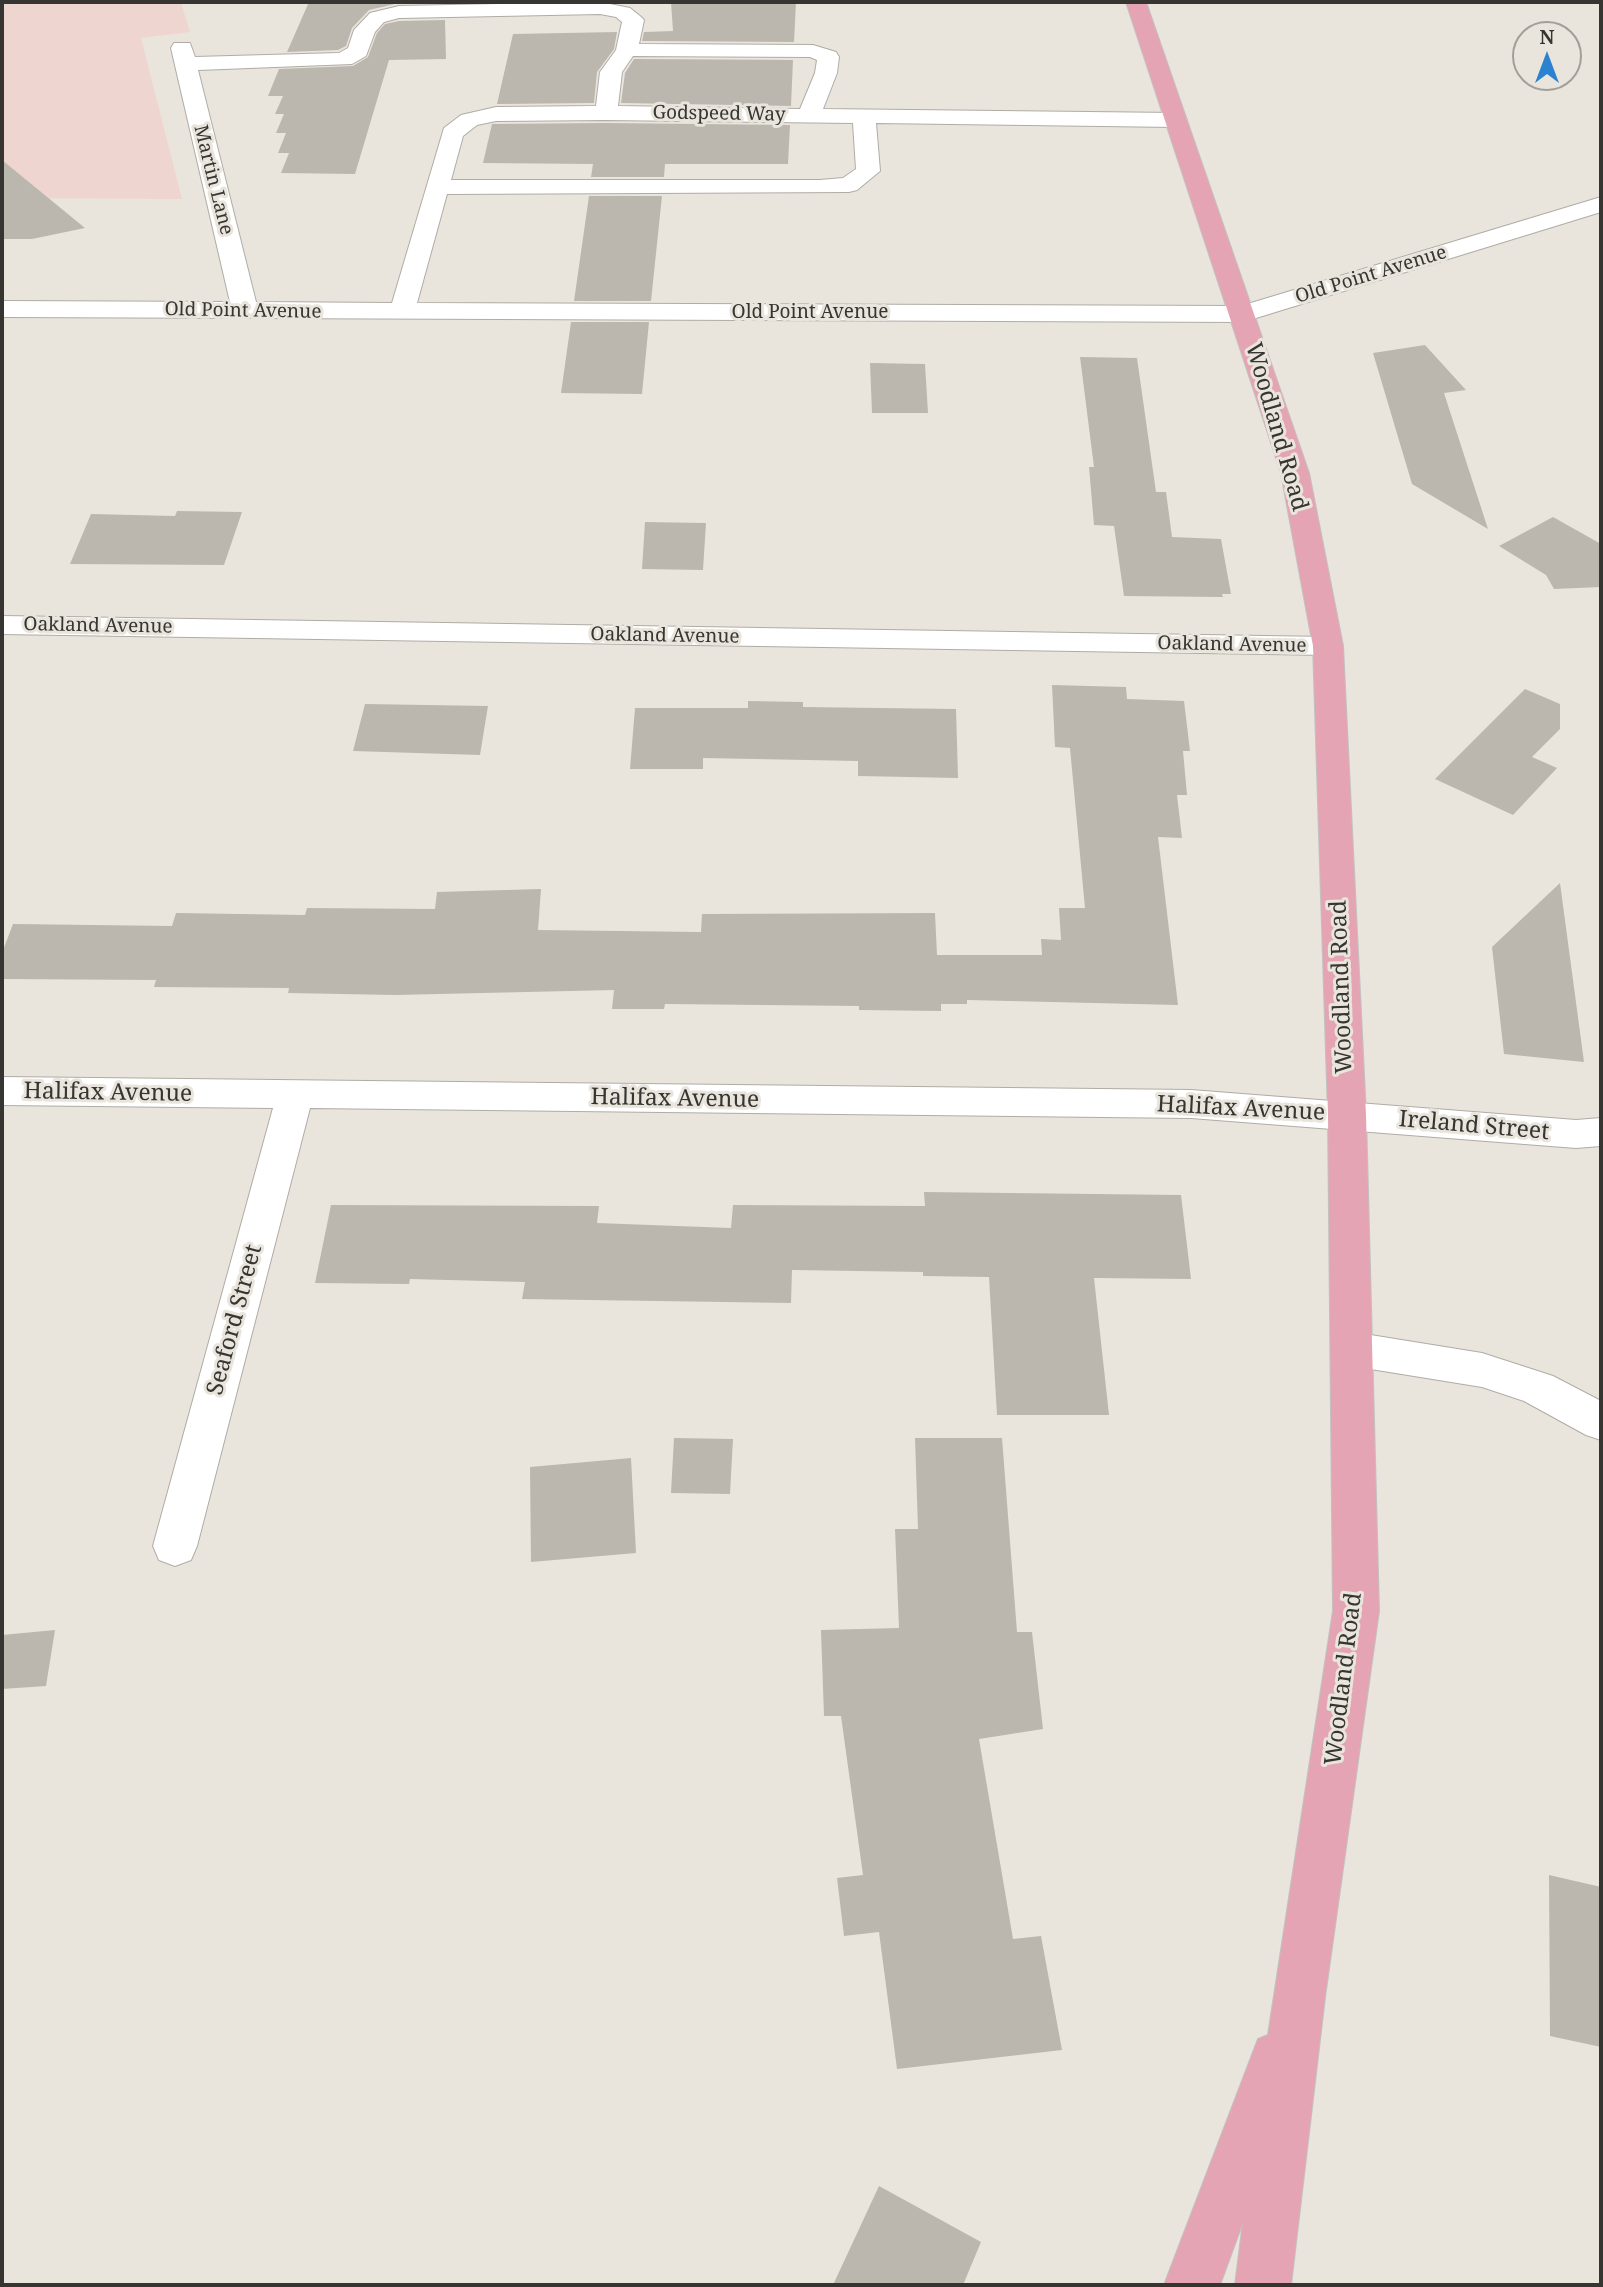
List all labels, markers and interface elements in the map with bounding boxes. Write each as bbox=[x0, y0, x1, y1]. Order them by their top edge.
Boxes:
north arrow bbox=[1512, 21, 1582, 91]
text: N bbox=[1540, 24, 1554, 50]
street label: Godspeed Way bbox=[652, 101, 786, 127]
street label: Martin Lane bbox=[188, 123, 238, 237]
street label: Old Point Avenue bbox=[1293, 241, 1449, 309]
street label: Old Point Avenue bbox=[164, 298, 322, 324]
street label: Old Point Avenue bbox=[732, 302, 888, 324]
street label: Woodland Road bbox=[1239, 340, 1313, 514]
street label: Oakland Avenue bbox=[23, 613, 173, 639]
street label: Oakland Avenue bbox=[590, 623, 740, 649]
street label: Oakland Avenue bbox=[1157, 632, 1307, 658]
street label: Woodland Road bbox=[1325, 900, 1359, 1074]
street label: Halifax Avenue bbox=[23, 1078, 193, 1108]
street label: Halifax Avenue bbox=[590, 1084, 760, 1114]
street label: Halifax Avenue bbox=[1156, 1091, 1326, 1127]
street label: Ireland Street bbox=[1398, 1106, 1550, 1146]
street label: Seaford Street bbox=[202, 1242, 268, 1398]
street label: Woodland Road bbox=[1320, 1591, 1368, 1767]

